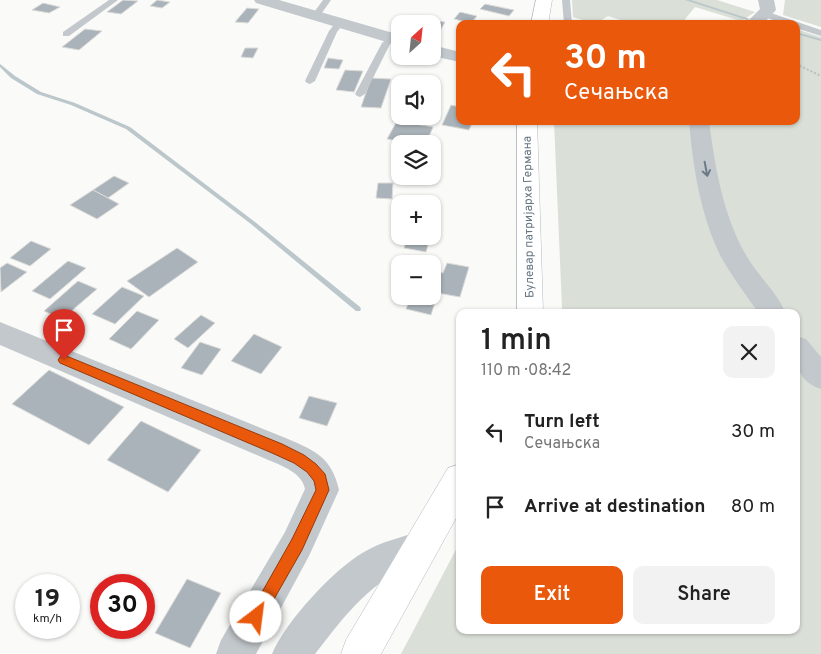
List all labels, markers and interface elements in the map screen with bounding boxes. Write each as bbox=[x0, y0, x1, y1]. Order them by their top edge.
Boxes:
north arrow bbox=[391, 15, 441, 65]
map controls bbox=[391, 15, 441, 305]
text: 30 m bbox=[564, 37, 647, 81]
icon: left bbox=[481, 40, 546, 105]
button: sound bbox=[391, 75, 441, 125]
text: Сечањска bbox=[564, 80, 669, 107]
button: layers bbox=[391, 135, 441, 185]
street label: Булевар патријарха Германа bbox=[520, 136, 538, 298]
one-way arrow bbox=[702, 161, 712, 177]
button: + bbox=[391, 195, 441, 245]
button: − bbox=[391, 255, 441, 305]
pin bbox=[43, 309, 85, 360]
icon: arrive bbox=[50, 316, 78, 344]
text: 1 min bbox=[481, 323, 552, 360]
button: close bbox=[723, 326, 775, 378]
text: 110 m · 08:42 bbox=[481, 361, 571, 381]
text: Turn left bbox=[524, 410, 600, 434]
icon: left bbox=[481, 418, 509, 446]
text: 30 m bbox=[731, 420, 775, 444]
text: Сечањска bbox=[524, 434, 600, 454]
icon: arrive bbox=[481, 493, 509, 521]
text: Arrive at destination bbox=[524, 495, 705, 519]
text: 80 m bbox=[731, 495, 775, 519]
button: Exit bbox=[481, 566, 623, 624]
button: Share bbox=[633, 566, 775, 624]
speed limit sign: 30 bbox=[90, 574, 155, 639]
text: 19 bbox=[35, 584, 60, 616]
position arrow bbox=[229, 590, 281, 642]
text: km/h bbox=[33, 611, 62, 627]

